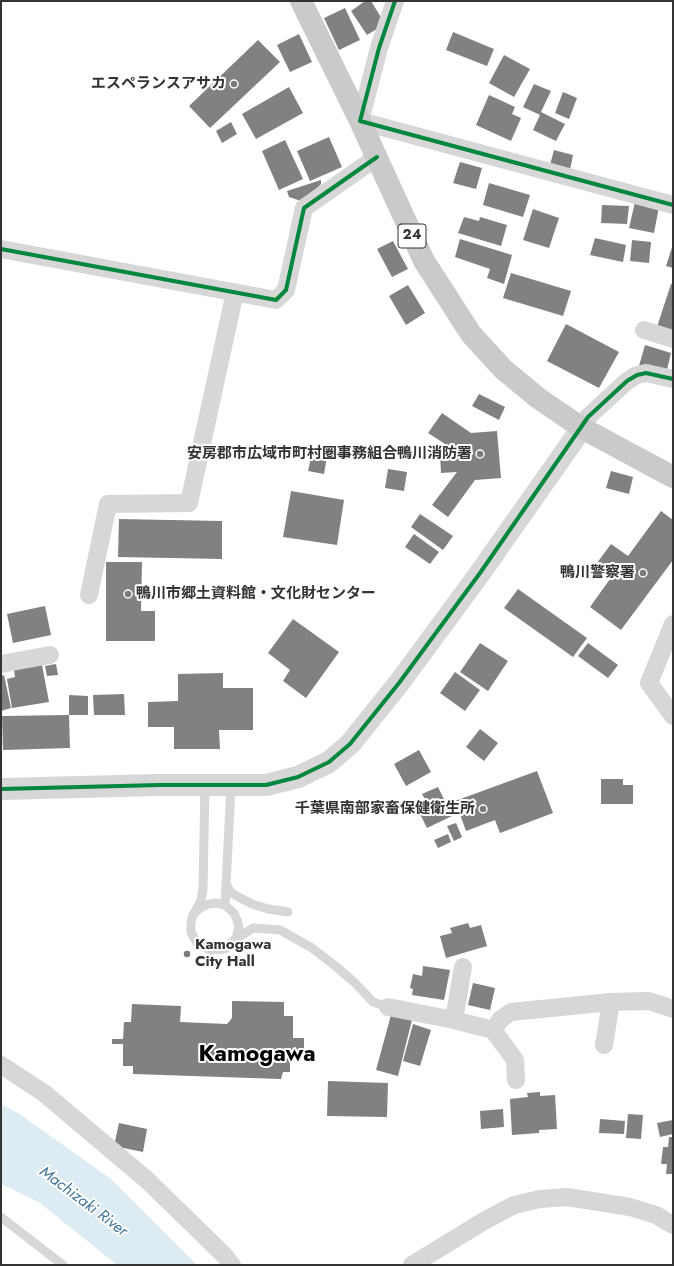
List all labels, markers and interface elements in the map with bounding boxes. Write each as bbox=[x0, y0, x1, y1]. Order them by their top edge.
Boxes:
place label: エスペランスアサカ bbox=[91, 75, 226, 93]
marker: エスペランスアサカ bbox=[229, 79, 239, 89]
road number: 24 bbox=[398, 224, 426, 248]
place label: 安房郡市広域市町村圏事務組合鴨川消防署 bbox=[187, 445, 472, 463]
marker: 安房郡市広域市町村圏事務組合鴨川消防署 bbox=[475, 449, 485, 459]
place label: 鴨川警察署 bbox=[560, 564, 635, 582]
marker: 鴨川警察署 bbox=[638, 568, 648, 578]
place label: 鴨川市郷土資料館・文化財センター bbox=[136, 585, 376, 603]
marker: 鴨川市郷土資料館・文化財センター bbox=[123, 589, 133, 599]
place label: 千葉県南部家畜保健衛生所 bbox=[295, 800, 475, 818]
marker: 千葉県南部家畜保健衛生所 bbox=[478, 804, 488, 814]
place label: Kamogawa City Hall bbox=[195, 936, 271, 971]
marker: Kamogawa City Hall bbox=[182, 949, 192, 959]
district label: Kamogawa bbox=[198, 1041, 316, 1069]
water label: Machizaki River bbox=[35, 1163, 131, 1241]

